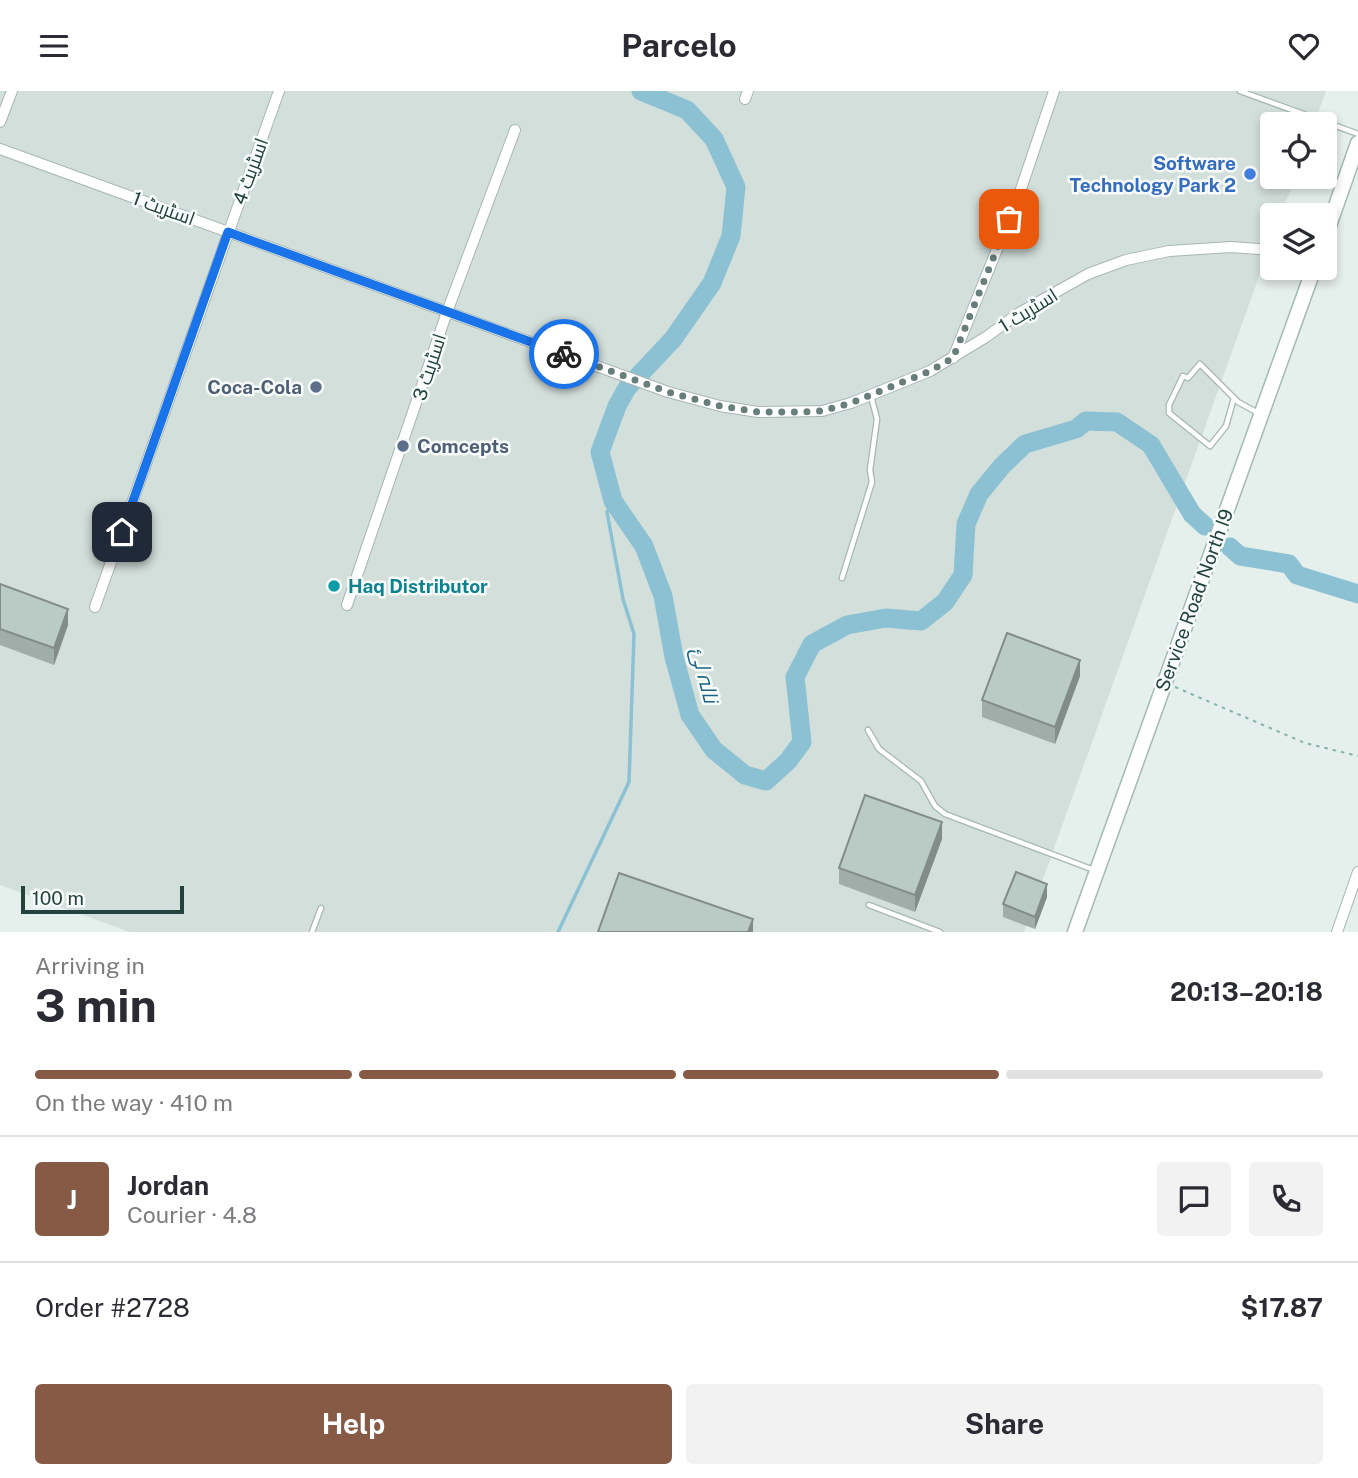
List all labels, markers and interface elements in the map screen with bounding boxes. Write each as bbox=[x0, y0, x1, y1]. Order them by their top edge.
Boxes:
icon: menu bbox=[35, 27, 73, 65]
text: Parcelo bbox=[621, 27, 737, 64]
icon: heart bbox=[1285, 27, 1323, 65]
map controls bbox=[1260, 112, 1337, 280]
button: locate bbox=[1260, 112, 1337, 189]
street label: اسٹریٹ 4 bbox=[228, 135, 273, 208]
place label: Software Technology Park 2 bbox=[1069, 152, 1236, 196]
marker: Software Technology Park 2 bbox=[1242, 166, 1258, 182]
street label: اسٹریٹ 1 bbox=[129, 187, 198, 230]
pin bbox=[979, 189, 1039, 249]
icon: bag bbox=[990, 200, 1028, 238]
button: layers bbox=[1260, 203, 1337, 280]
street label: اسٹریٹ 1 bbox=[995, 283, 1062, 337]
courier bbox=[529, 319, 599, 389]
street label: اسٹریٹ 3 bbox=[408, 331, 451, 404]
icon: bike bbox=[545, 335, 583, 373]
place label: Coca-Cola bbox=[207, 376, 302, 398]
marker: Coca-Cola bbox=[308, 379, 324, 395]
place label: Comcepts bbox=[417, 435, 509, 457]
marker: Comcepts bbox=[395, 438, 411, 454]
pin bbox=[92, 502, 152, 562]
street label: Service Road North I9 bbox=[1151, 506, 1237, 694]
icon: home bbox=[103, 513, 141, 551]
place label: Haq Distributor bbox=[348, 575, 488, 597]
marker: Haq Distributor bbox=[326, 578, 342, 594]
water label: نالہ لئ bbox=[685, 645, 725, 708]
scale bar bbox=[21, 883, 184, 915]
text: 100 m bbox=[32, 887, 84, 909]
text: Arriving in bbox=[35, 952, 145, 979]
text: 20:13–20:18 bbox=[1170, 976, 1323, 1007]
text: 3 min bbox=[35, 978, 157, 1032]
text: On the way · 410 m bbox=[35, 1089, 233, 1116]
button: chat bbox=[1157, 1162, 1231, 1236]
button: phone bbox=[1249, 1162, 1323, 1236]
text: Jordan bbox=[127, 1170, 209, 1201]
text: J bbox=[67, 1184, 77, 1215]
text: Courier · 4.8 bbox=[127, 1201, 257, 1228]
text: Order #2728 bbox=[35, 1292, 190, 1323]
text: $17.87 bbox=[1241, 1292, 1323, 1323]
button: Help bbox=[35, 1384, 672, 1464]
button: Share bbox=[686, 1384, 1323, 1464]

